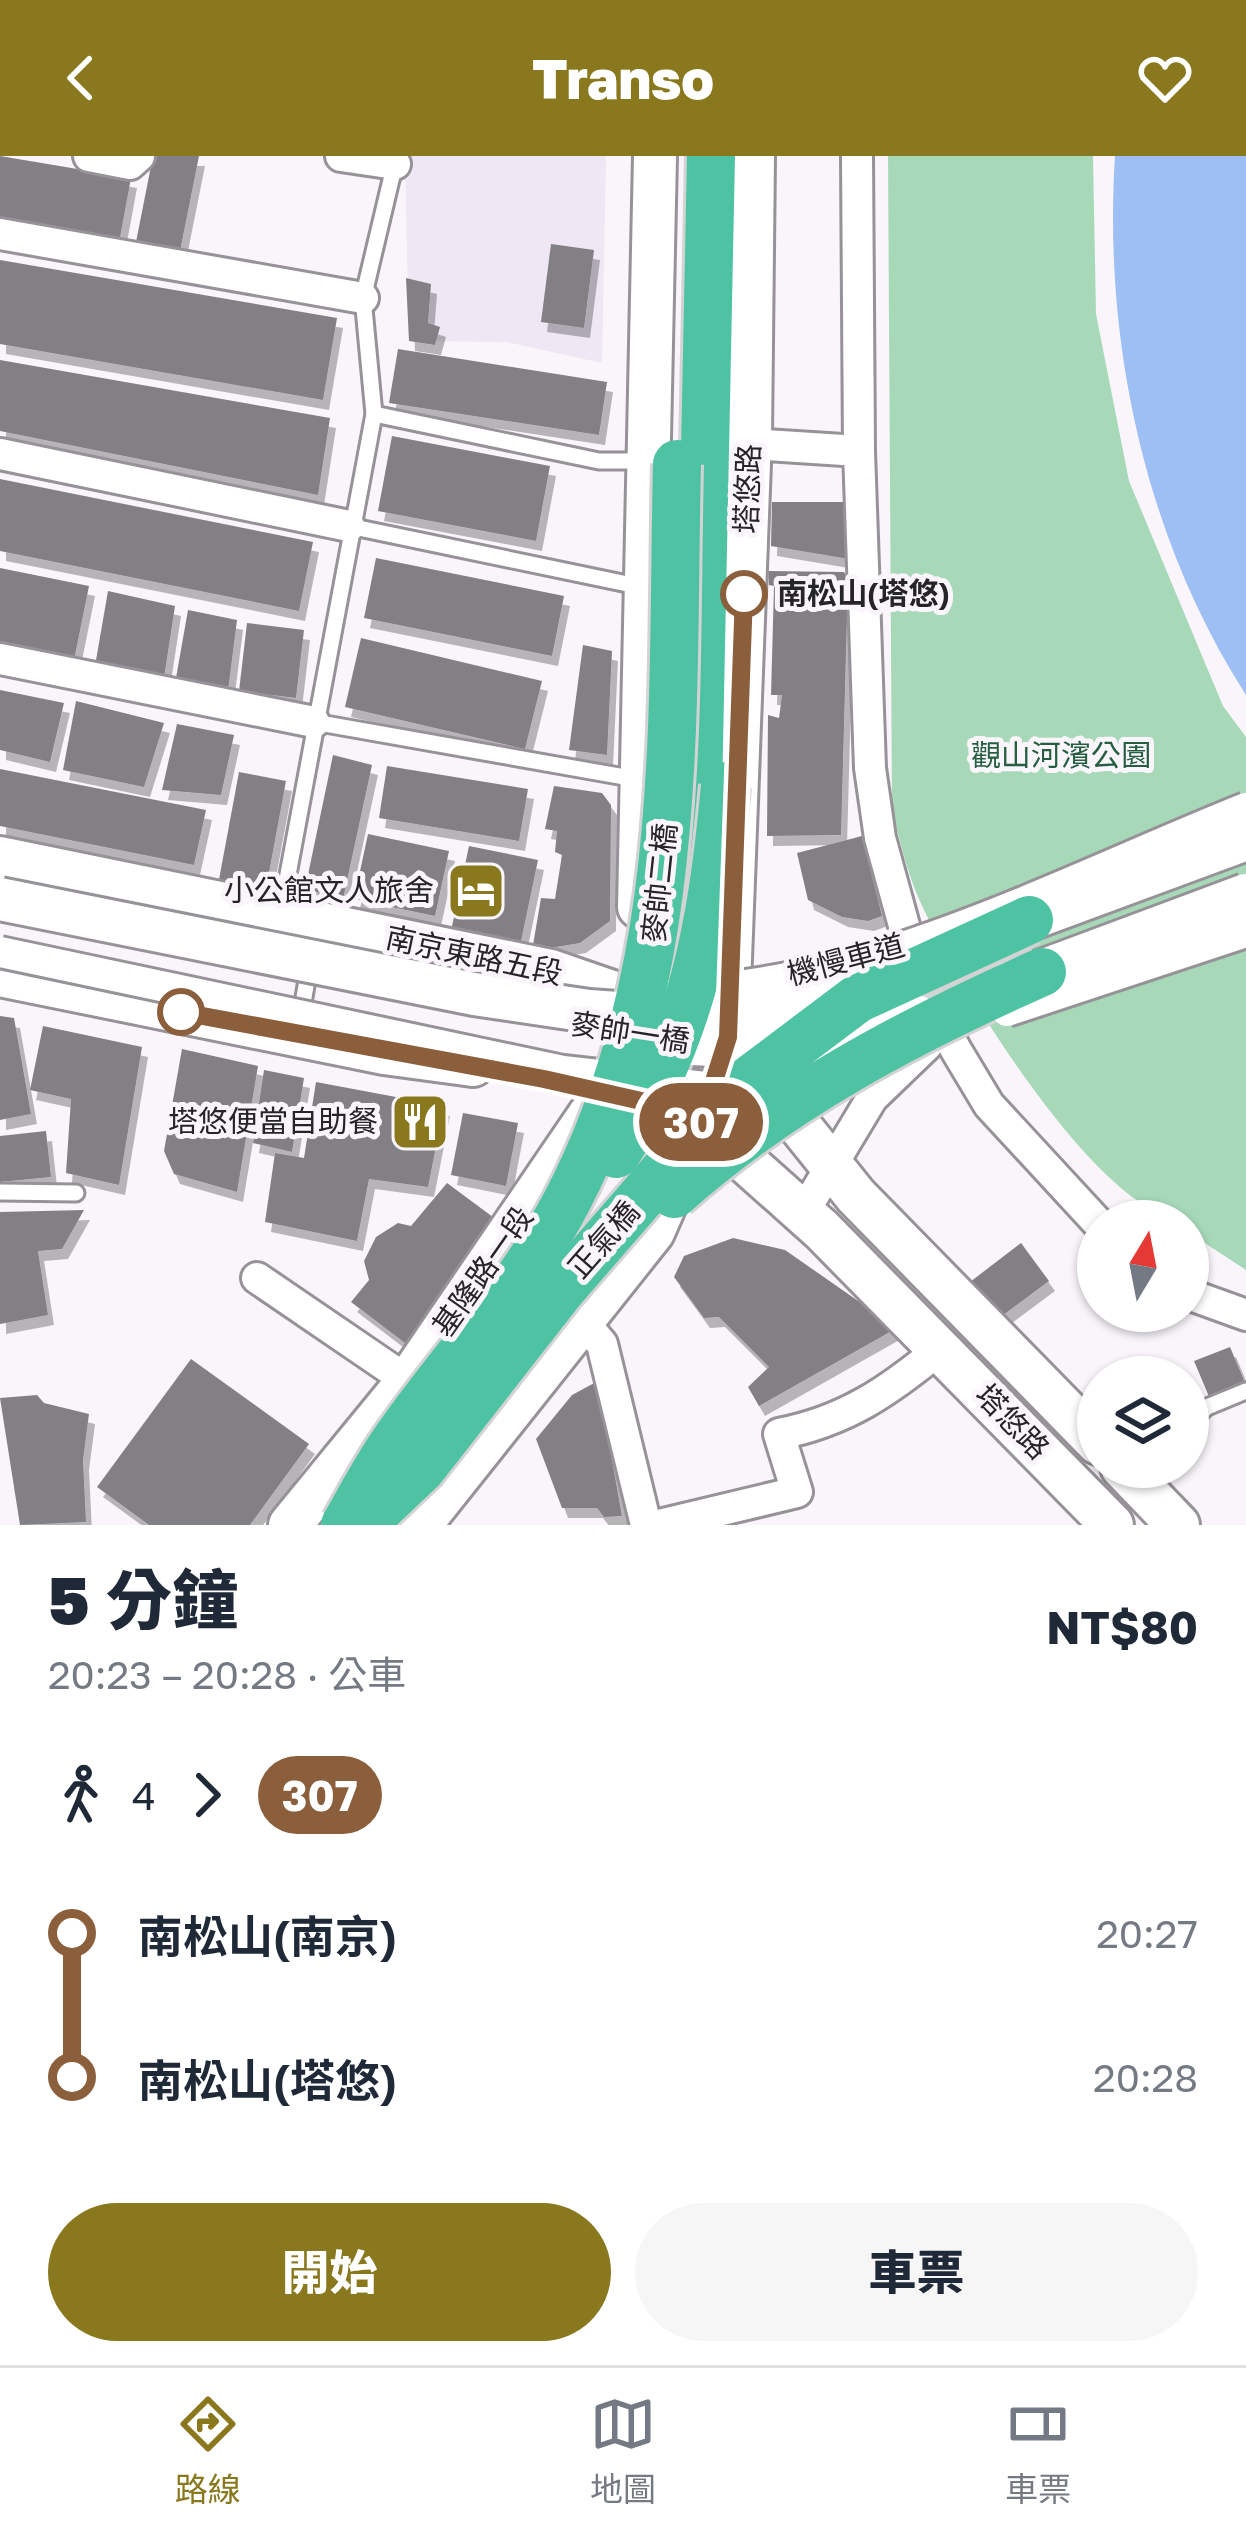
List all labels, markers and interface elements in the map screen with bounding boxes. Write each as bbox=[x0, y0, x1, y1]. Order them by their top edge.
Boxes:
icon: back bbox=[48, 45, 114, 111]
icon: heart bbox=[1132, 45, 1198, 111]
text: Transo bbox=[532, 46, 714, 111]
street label: 塔悠路 bbox=[727, 443, 767, 535]
marker: 南松山(塔悠) bbox=[722, 572, 766, 616]
place label: 南松山(塔悠) bbox=[777, 575, 950, 611]
park label: 觀山河濱公園 bbox=[971, 737, 1151, 773]
street label: 麥帥二橋 bbox=[635, 821, 683, 944]
hotel icon: 小公館文人旅舍 bbox=[445, 860, 507, 922]
place label: 小公館文人旅舍 bbox=[224, 872, 434, 908]
street label: 南京東路五段 bbox=[382, 919, 566, 991]
street label: 機慢車道 bbox=[783, 926, 908, 992]
unlabelled marker bbox=[159, 990, 203, 1034]
street label: 麥帥一橋 bbox=[568, 1005, 692, 1059]
line badge: 307 bbox=[632, 1083, 770, 1161]
restaurant icon: 塔悠便當自助餐 bbox=[389, 1091, 451, 1153]
text: 307 bbox=[663, 1097, 739, 1147]
place label: 塔悠便當自助餐 bbox=[168, 1103, 378, 1139]
street label: 正氣橋 bbox=[560, 1194, 646, 1285]
street label: 基隆路一段 bbox=[424, 1200, 540, 1343]
north arrow bbox=[1077, 1200, 1209, 1332]
map controls bbox=[1077, 1200, 1209, 1488]
button: layers bbox=[1077, 1356, 1209, 1488]
street label: 塔悠路 bbox=[969, 1376, 1057, 1466]
text: 5 分鐘 bbox=[48, 1559, 238, 1639]
text: NT$80 bbox=[1046, 1600, 1198, 1654]
text: 20:23 – 20:28 · 公車 bbox=[48, 1651, 406, 1698]
icon: walk bbox=[48, 1762, 114, 1828]
icon: forward bbox=[174, 1762, 240, 1828]
text: 307 bbox=[282, 1770, 358, 1820]
text: 4 bbox=[132, 1772, 156, 1819]
text: 南松山(南京) bbox=[138, 1909, 397, 1963]
text: 20:27 bbox=[1096, 1910, 1198, 1957]
text: 南松山(塔悠) bbox=[138, 2053, 397, 2107]
text: 20:28 bbox=[1093, 2054, 1198, 2101]
button: 開始 bbox=[48, 2203, 611, 2341]
button: 車票 bbox=[635, 2203, 1198, 2341]
tab: 路線 bbox=[175, 2391, 241, 2511]
tab: 地圖 bbox=[590, 2391, 656, 2511]
tab: 車票 bbox=[1005, 2391, 1071, 2511]

